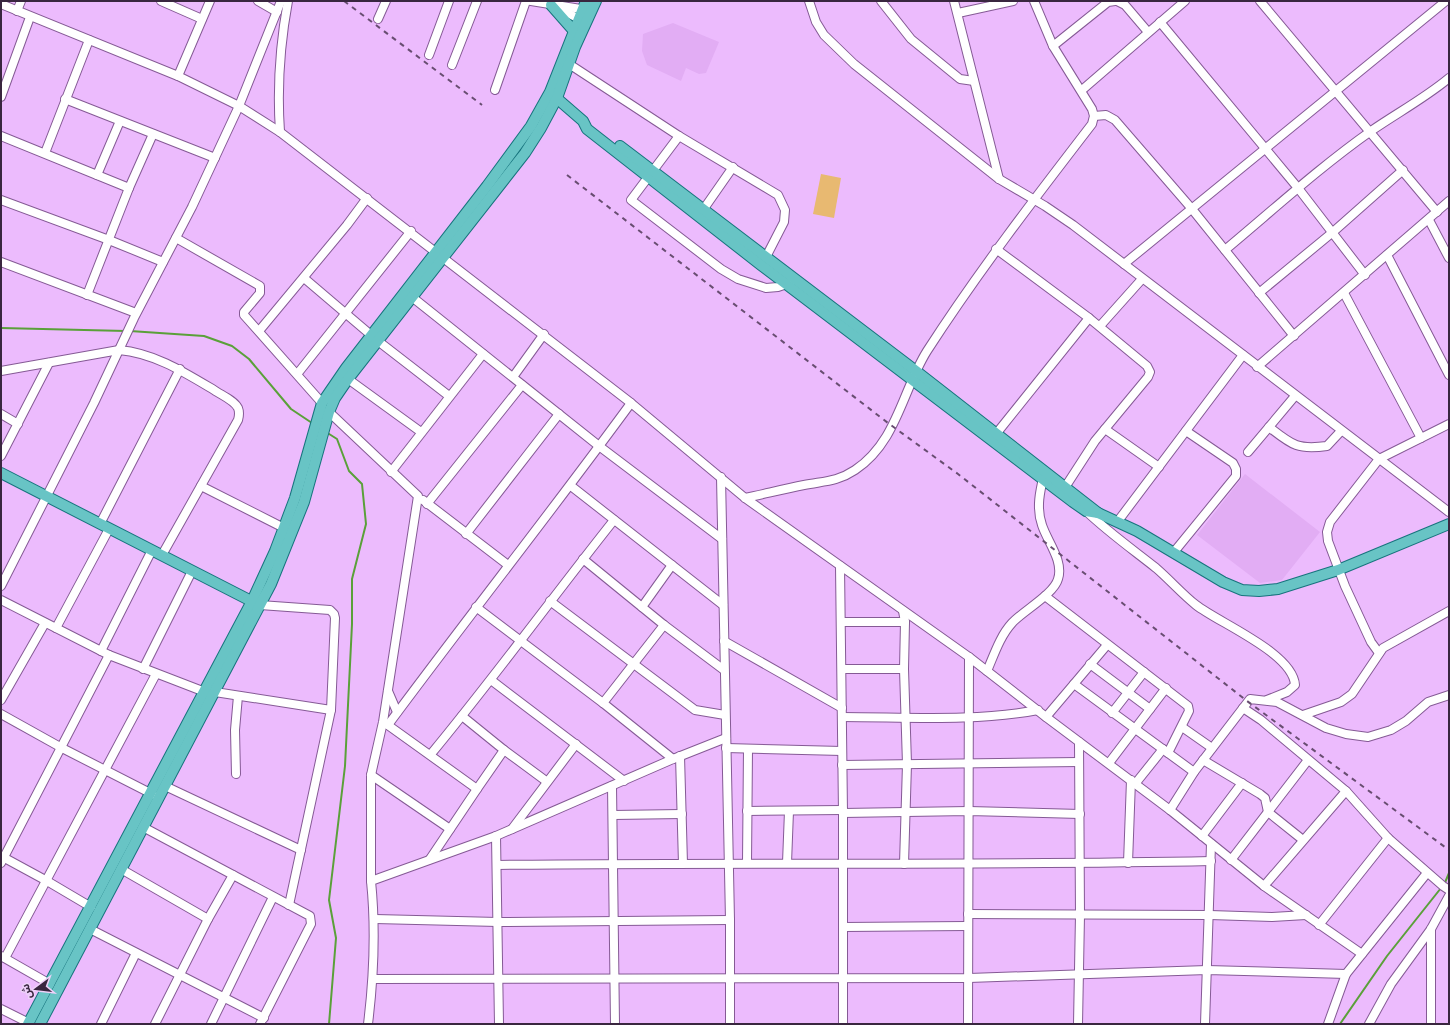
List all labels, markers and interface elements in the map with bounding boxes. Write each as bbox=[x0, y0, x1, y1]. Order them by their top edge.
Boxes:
north arrow bbox=[16, 969, 56, 1009]
text: ش bbox=[19, 982, 35, 1000]

